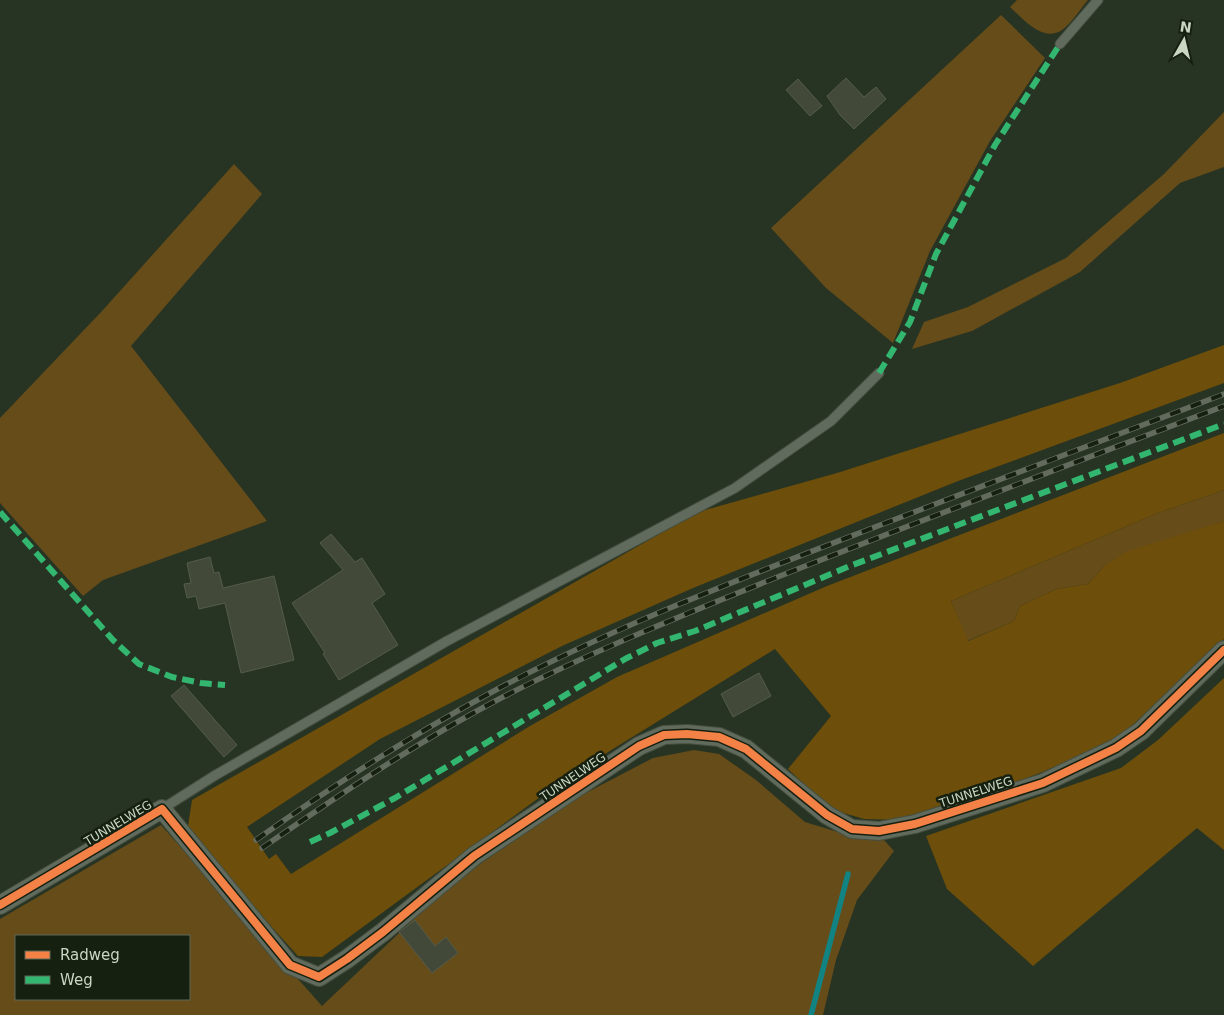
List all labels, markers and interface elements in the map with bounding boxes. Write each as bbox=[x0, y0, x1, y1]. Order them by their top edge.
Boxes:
north arrow bbox=[1159, 15, 1209, 65]
text: N bbox=[1179, 18, 1193, 36]
street label: TUNNELWEG bbox=[537, 750, 608, 805]
street label: TUNNELWEG bbox=[937, 774, 1014, 811]
street label: TUNNELWEG bbox=[81, 797, 154, 849]
legend bbox=[15, 935, 190, 1000]
text: Radweg bbox=[60, 946, 120, 964]
text: Weg bbox=[60, 971, 93, 989]

